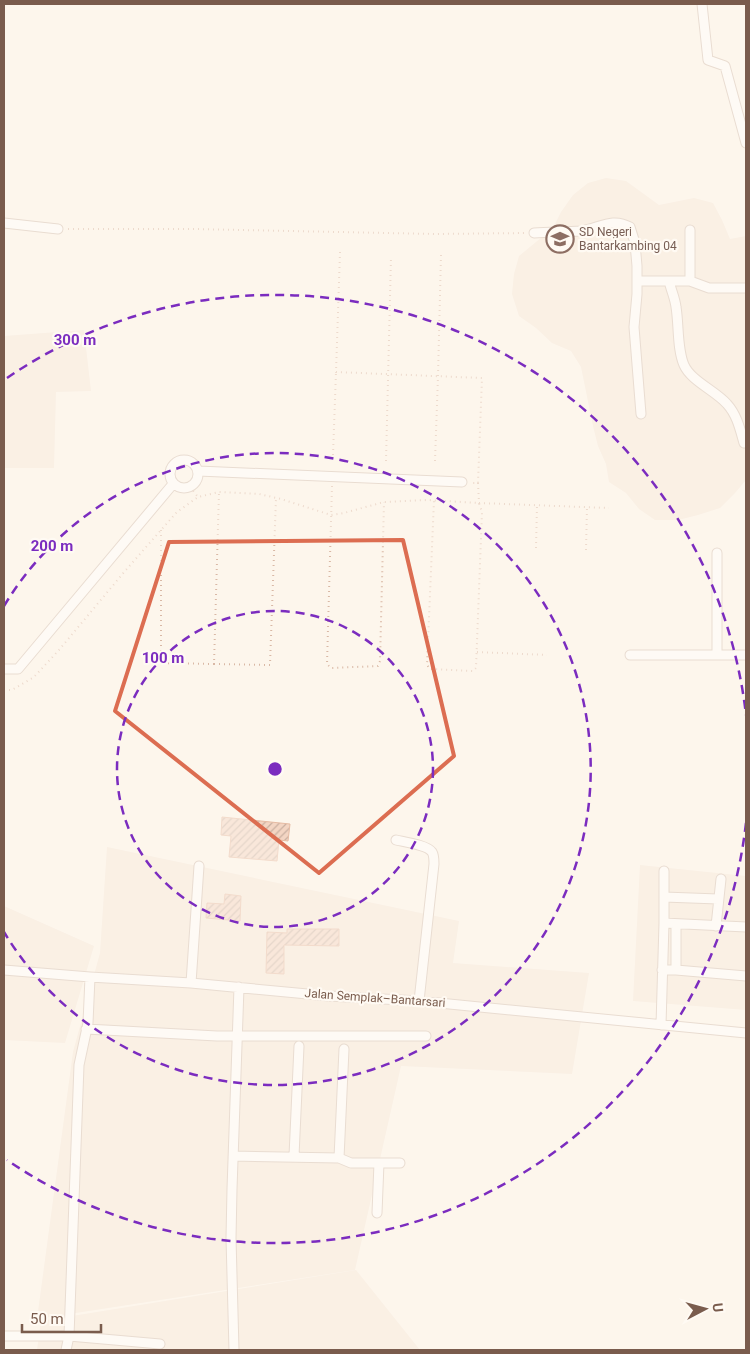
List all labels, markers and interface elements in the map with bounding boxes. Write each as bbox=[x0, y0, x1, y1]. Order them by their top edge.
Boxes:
school or university icon: SD Negeri Bantarkambing 04 bbox=[545, 224, 575, 254]
place label: SD Negeri Bantarkambing 04 bbox=[579, 225, 677, 253]
text: 300 m bbox=[54, 331, 96, 349]
text: 200 m bbox=[31, 537, 73, 555]
text: 100 m bbox=[142, 649, 184, 667]
centre of rings bbox=[266, 760, 284, 778]
street label: Jalan Semplak–Bantarsari bbox=[304, 986, 446, 1010]
north arrow bbox=[680, 1284, 730, 1334]
scale bar bbox=[22, 1302, 101, 1334]
text: U bbox=[709, 1302, 726, 1313]
text: 50 m bbox=[30, 1310, 64, 1328]

